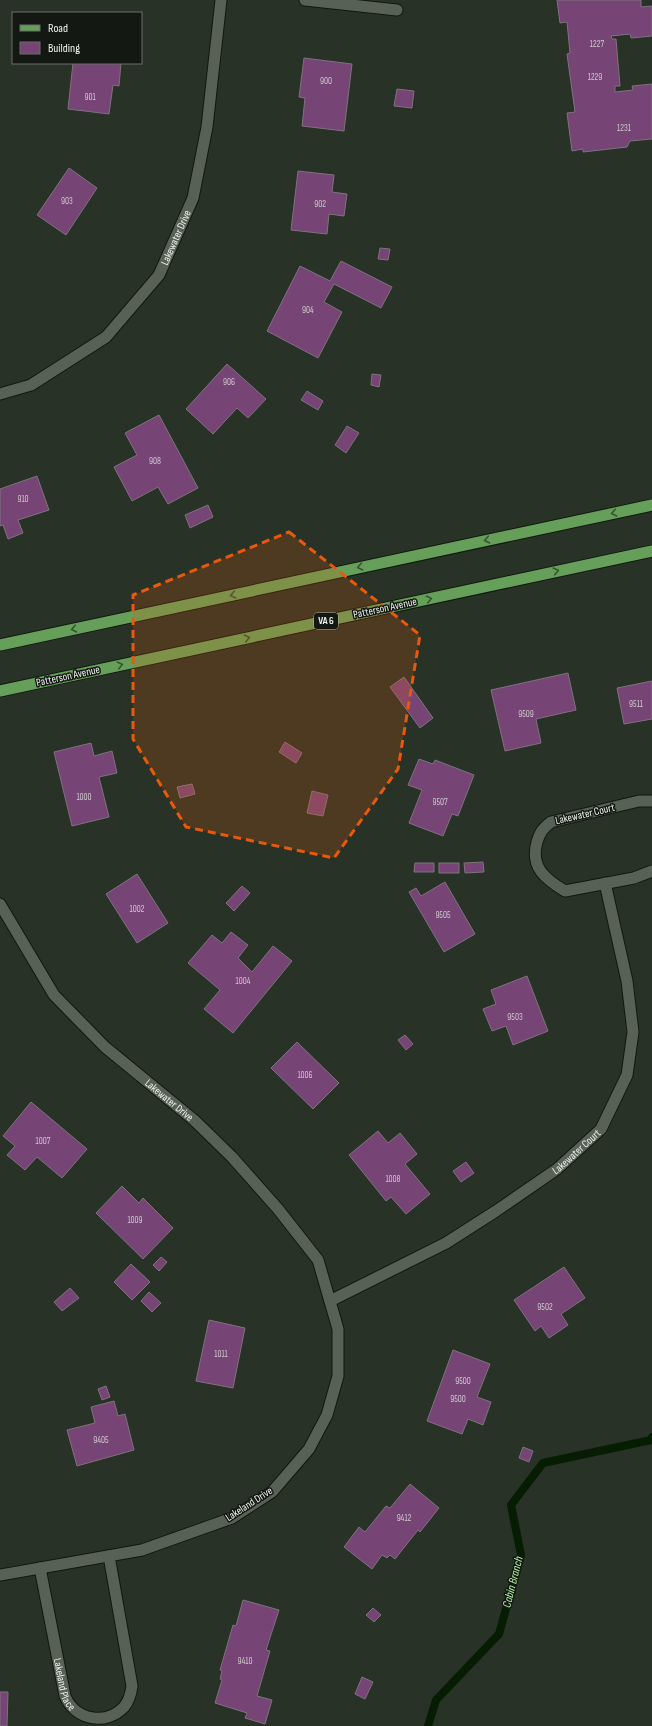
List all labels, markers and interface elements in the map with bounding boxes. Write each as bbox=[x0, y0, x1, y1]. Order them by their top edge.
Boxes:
legend bbox=[12, 12, 142, 64]
text: Road bbox=[48, 21, 68, 36]
house number: 1227 bbox=[590, 39, 605, 50]
text: Building bbox=[48, 41, 80, 56]
house number: 1229 bbox=[588, 72, 602, 83]
house number: 900 bbox=[320, 76, 332, 87]
house number: 901 bbox=[84, 92, 96, 103]
house number: 1231 bbox=[617, 123, 632, 134]
house number: 903 bbox=[61, 196, 73, 207]
house number: 902 bbox=[314, 199, 326, 210]
street label: Lakewater Drive bbox=[158, 208, 193, 267]
house number: 904 bbox=[302, 305, 314, 316]
house number: 906 bbox=[223, 377, 235, 388]
house number: 908 bbox=[149, 456, 161, 467]
house number: 910 bbox=[17, 494, 29, 505]
one-way arrow bbox=[611, 508, 617, 516]
one-way arrow bbox=[484, 536, 490, 544]
one-way arrow bbox=[356, 563, 363, 571]
one-way arrow bbox=[553, 568, 559, 576]
one-way arrow bbox=[229, 590, 236, 598]
street label: Patterson Avenue bbox=[352, 595, 418, 621]
one-way arrow bbox=[426, 595, 432, 603]
road number: VA 6 bbox=[314, 613, 338, 629]
one-way arrow bbox=[71, 624, 77, 632]
one-way arrow bbox=[244, 634, 251, 642]
one-way arrow bbox=[117, 662, 123, 670]
street label: Patterson Avenue bbox=[35, 663, 101, 689]
house number: 9511 bbox=[629, 699, 644, 710]
house number: 9509 bbox=[518, 709, 534, 720]
house number: 1000 bbox=[76, 792, 92, 803]
house number: 9507 bbox=[432, 797, 448, 808]
street label: Lakewater Court bbox=[554, 801, 617, 827]
house number: 1002 bbox=[130, 904, 145, 915]
house number: 9505 bbox=[435, 910, 451, 921]
house number: 1004 bbox=[236, 976, 251, 987]
house number: 9503 bbox=[507, 1012, 523, 1023]
house number: 1006 bbox=[297, 1070, 313, 1081]
street label: Lakewater Drive bbox=[143, 1076, 196, 1124]
street label: Lakewater Court bbox=[550, 1126, 603, 1177]
house number: 1007 bbox=[36, 1136, 51, 1147]
house number: 1008 bbox=[385, 1174, 401, 1185]
house number: 1009 bbox=[127, 1215, 143, 1226]
house number: 9502 bbox=[537, 1302, 553, 1313]
house number: 1011 bbox=[214, 1349, 229, 1360]
house number: 9500 bbox=[455, 1376, 471, 1387]
house number: 9500 bbox=[450, 1394, 466, 1405]
house number: 9405 bbox=[93, 1435, 109, 1446]
street label: Lakeland Drive bbox=[223, 1484, 275, 1524]
house number: 9412 bbox=[397, 1513, 412, 1524]
water label: Cabin Branch bbox=[499, 1555, 527, 1609]
house number: 9410 bbox=[238, 1656, 252, 1667]
street label: Lakeland Place bbox=[51, 1657, 78, 1713]

